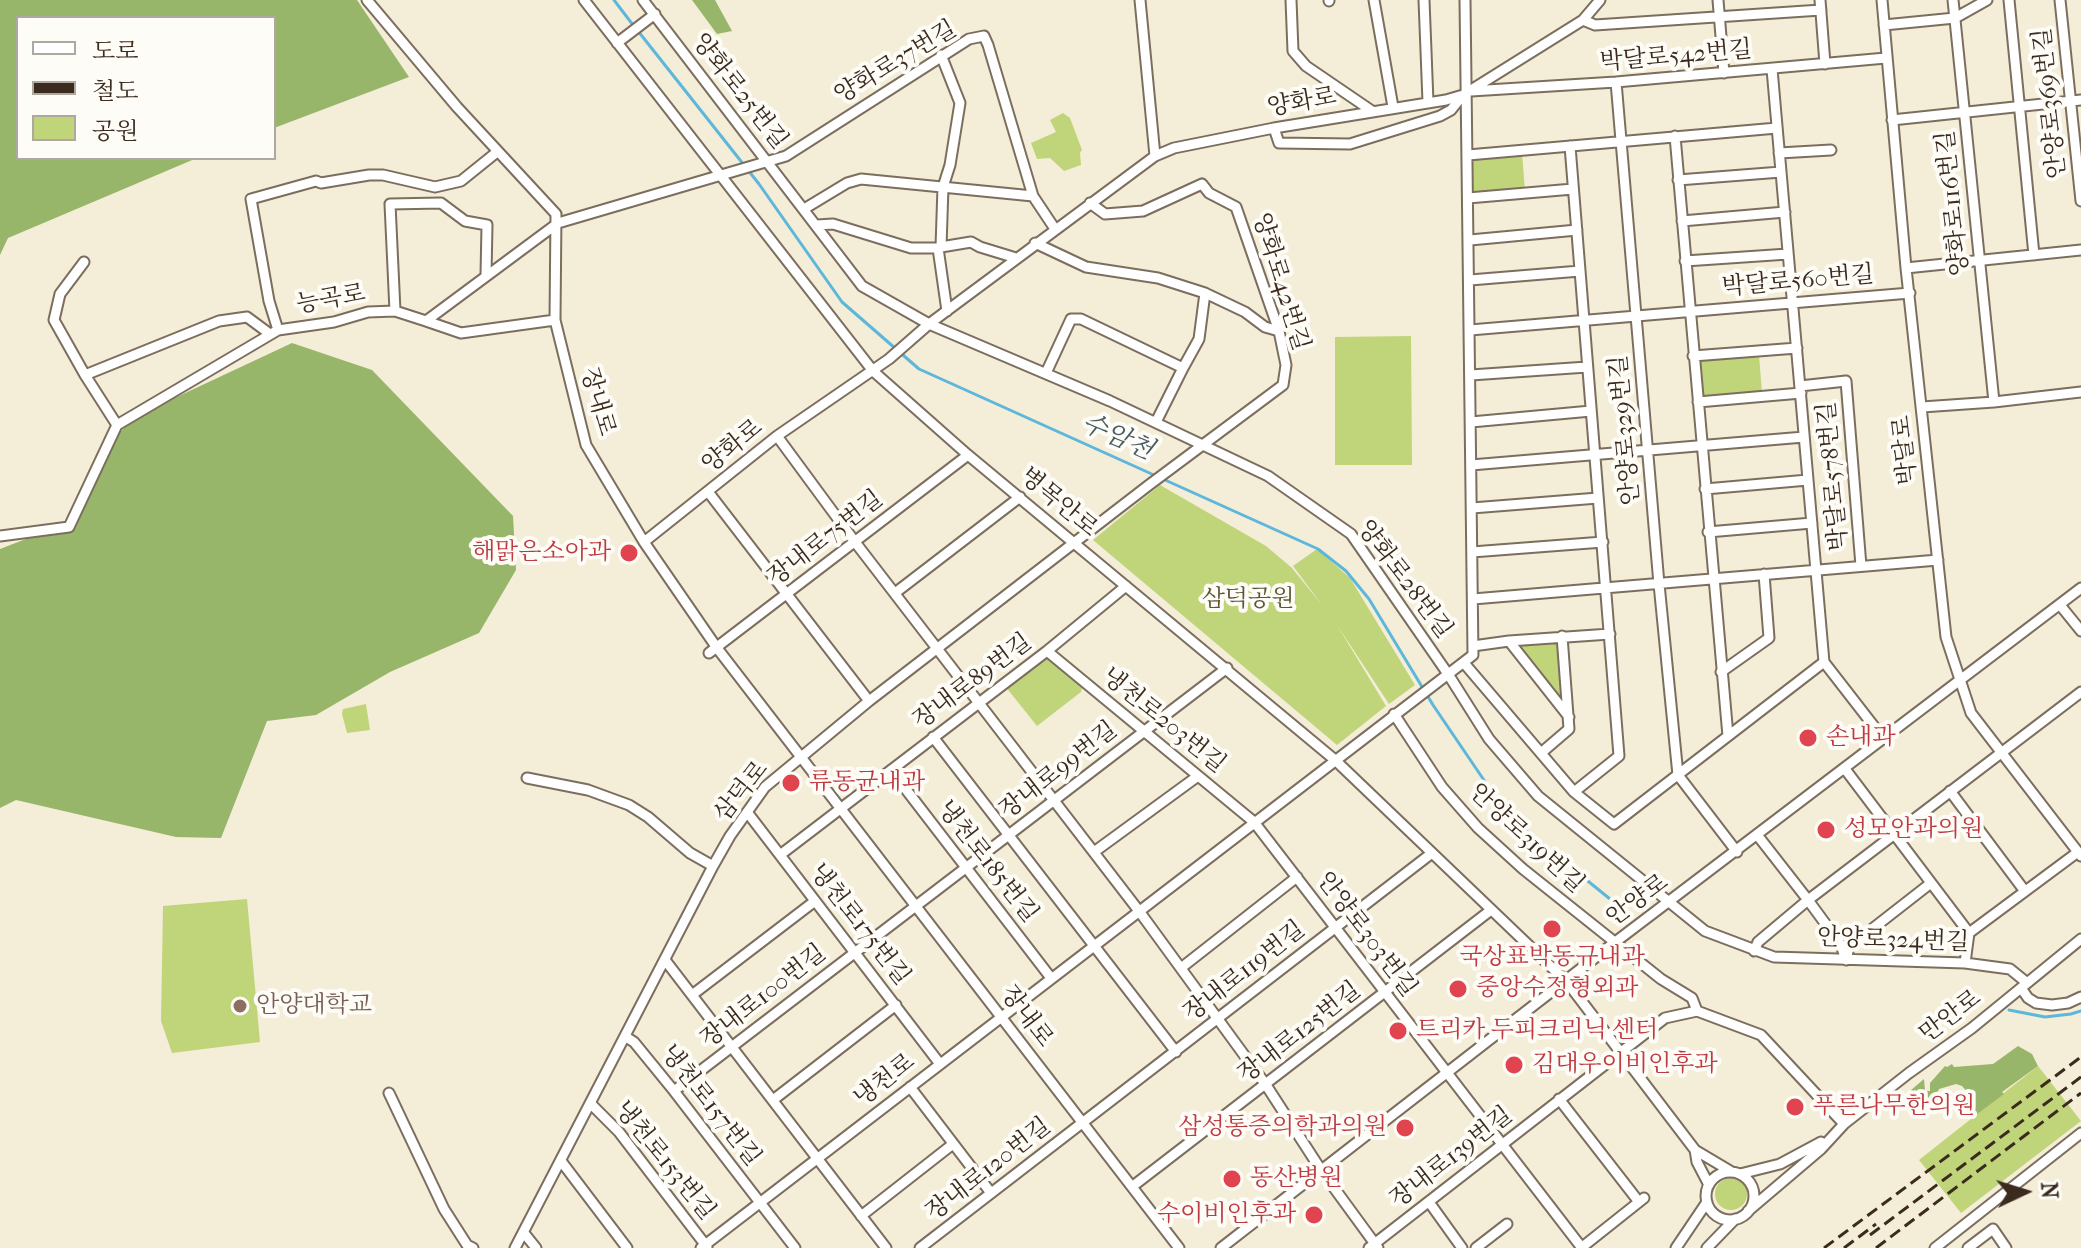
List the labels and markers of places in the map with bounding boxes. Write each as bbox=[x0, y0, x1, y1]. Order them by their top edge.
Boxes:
place label: 해맑은소아과 bbox=[472, 539, 611, 567]
marker: 해맑은소아과 bbox=[618, 542, 640, 564]
place label: 손내과 bbox=[1826, 724, 1896, 752]
marker: 손내과 bbox=[1797, 727, 1819, 749]
place label: 류동균내과 bbox=[809, 769, 925, 797]
marker: 류동균내과 bbox=[780, 772, 802, 794]
place label: 성모안과의원 bbox=[1844, 816, 1983, 844]
marker: 성모안과의원 bbox=[1815, 819, 1837, 841]
marker: 국상표박동규내과 bbox=[1541, 918, 1563, 940]
place label: 국상표박동규내과 bbox=[1459, 944, 1645, 972]
place label: 중앙수정형외과 bbox=[1476, 975, 1638, 1003]
marker: 중앙수정형외과 bbox=[1447, 978, 1469, 1000]
place label: 안양대학교 bbox=[256, 992, 372, 1020]
marker: 안양대학교 bbox=[231, 997, 249, 1015]
place label: 트리카 두피크리닉 센터 bbox=[1416, 1017, 1658, 1045]
marker: 트리카 두피크리닉 센터 bbox=[1387, 1020, 1409, 1042]
place label: 김대우이비인후과 bbox=[1532, 1051, 1717, 1079]
marker: 김대우이비인후과 bbox=[1503, 1054, 1525, 1076]
place label: 푸른나무한의원 bbox=[1813, 1093, 1975, 1121]
marker: 푸른나무한의원 bbox=[1784, 1096, 1806, 1118]
place label: 삼성통증의학과의원 bbox=[1178, 1114, 1387, 1142]
marker: 삼성통증의학과의원 bbox=[1394, 1117, 1416, 1139]
place label: 동산병원 bbox=[1250, 1165, 1343, 1193]
marker: 동산병원 bbox=[1221, 1168, 1243, 1190]
place label: 수이비인후과 bbox=[1157, 1201, 1296, 1229]
marker: 수이비인후과 bbox=[1303, 1204, 1325, 1226]

